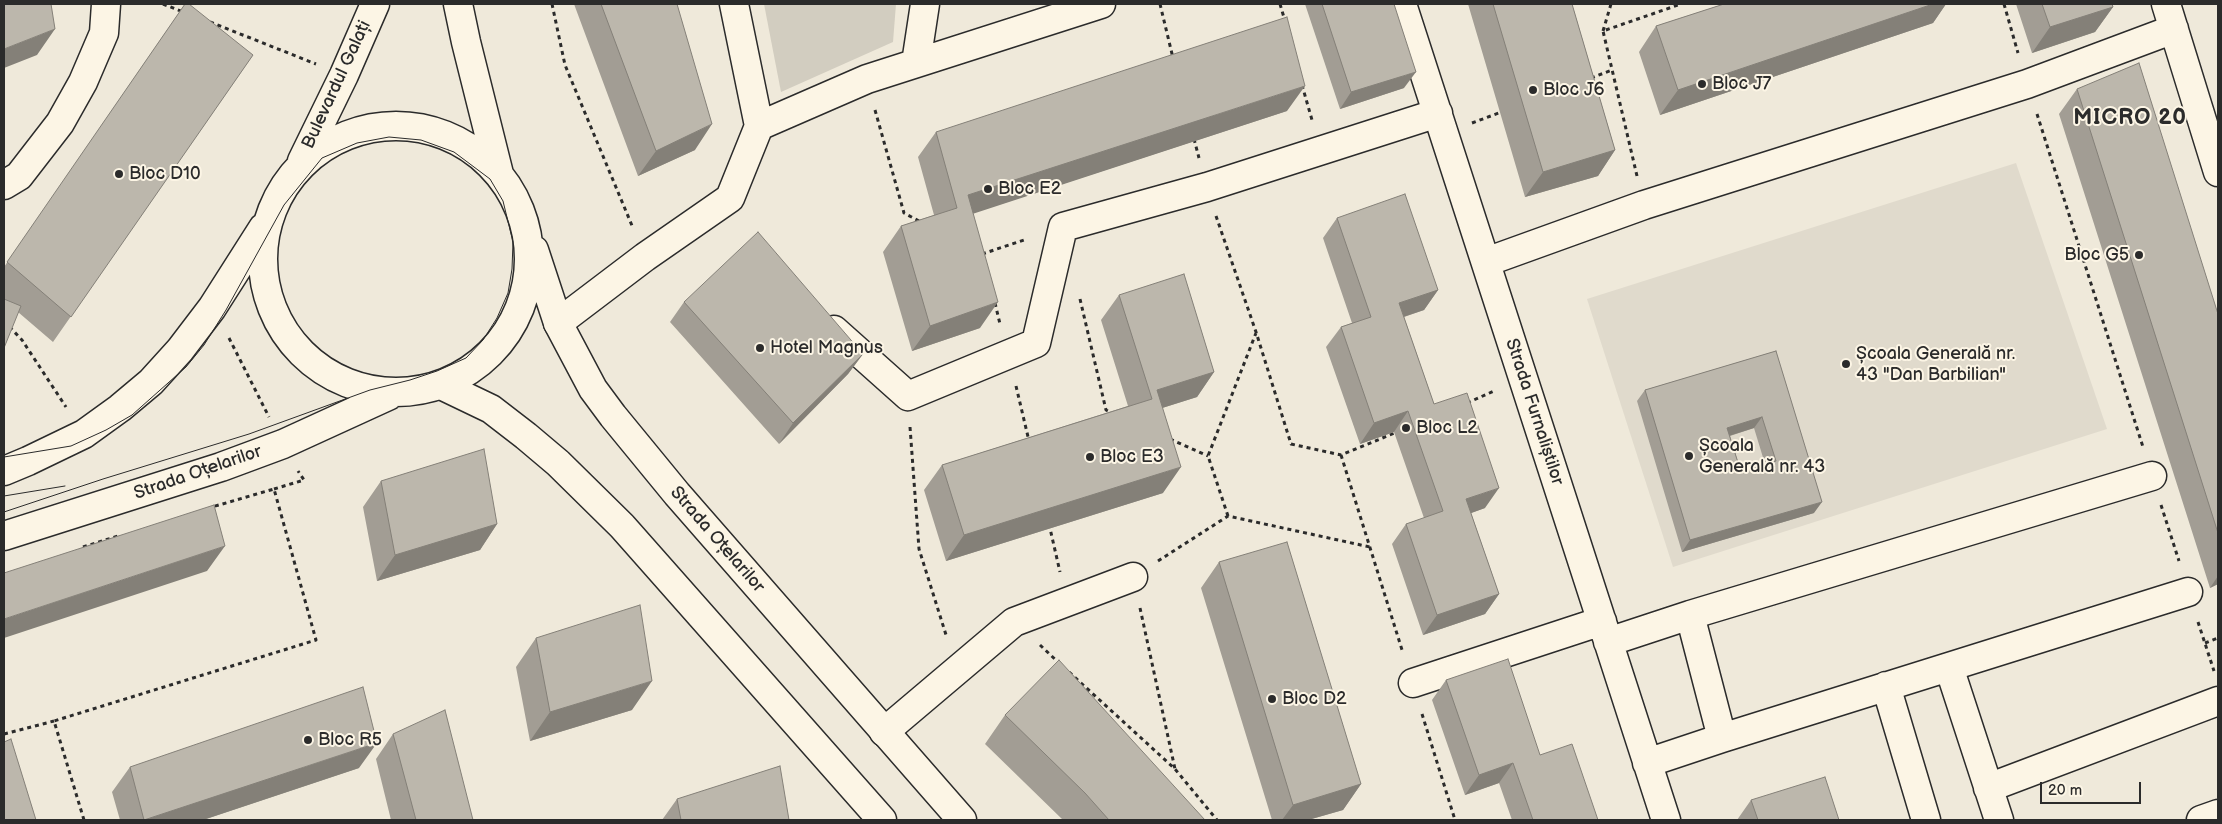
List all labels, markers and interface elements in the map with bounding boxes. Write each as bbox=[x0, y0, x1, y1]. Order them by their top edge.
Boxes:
street label: Bulevardul Galați bbox=[298, 17, 376, 153]
place label: Bloc J7 bbox=[1712, 73, 1771, 95]
marker: Bloc J7 bbox=[1696, 78, 1708, 90]
place label: Bloc J6 bbox=[1543, 79, 1605, 101]
marker: Bloc J6 bbox=[1527, 84, 1539, 96]
district label: MICRO 20 bbox=[2072, 105, 2188, 131]
place label: Bloc D10 bbox=[129, 163, 201, 185]
marker: Bloc D10 bbox=[113, 168, 125, 180]
place label: Bloc E2 bbox=[998, 178, 1061, 200]
marker: Bloc E2 bbox=[982, 183, 994, 195]
place label: Bloc G5 bbox=[2064, 244, 2129, 266]
marker: Bloc G5 bbox=[2133, 249, 2145, 261]
street label: Strada Furnaliștilor bbox=[1500, 336, 1568, 488]
place label: Hotel Magnus bbox=[770, 337, 883, 359]
marker: Hotel Magnus bbox=[754, 342, 766, 354]
place label: Școala Generală nr. 43 "Dan Barbilian" bbox=[1856, 343, 2015, 386]
marker: Școala Generală nr. 43 "Dan Barbilian" bbox=[1840, 358, 1852, 370]
place label: Bloc L2 bbox=[1416, 417, 1478, 439]
marker: Bloc L2 bbox=[1400, 422, 1412, 434]
place label: Școala Generală nr. 43 bbox=[1699, 435, 1825, 478]
street label: Strada Oțelarilor bbox=[131, 441, 265, 505]
place label: Bloc E3 bbox=[1100, 446, 1164, 468]
marker: Școala Generală nr. 43 bbox=[1683, 450, 1695, 462]
marker: Bloc E3 bbox=[1084, 451, 1096, 463]
street label: Strada Oțelarilor bbox=[665, 483, 769, 597]
place label: Bloc D2 bbox=[1282, 688, 1347, 710]
marker: Bloc D2 bbox=[1266, 693, 1278, 705]
place label: Bloc R5 bbox=[318, 729, 382, 751]
marker: Bloc R5 bbox=[302, 734, 314, 746]
scale bar bbox=[2042, 772, 2143, 804]
text: 20 m bbox=[2048, 781, 2082, 800]

